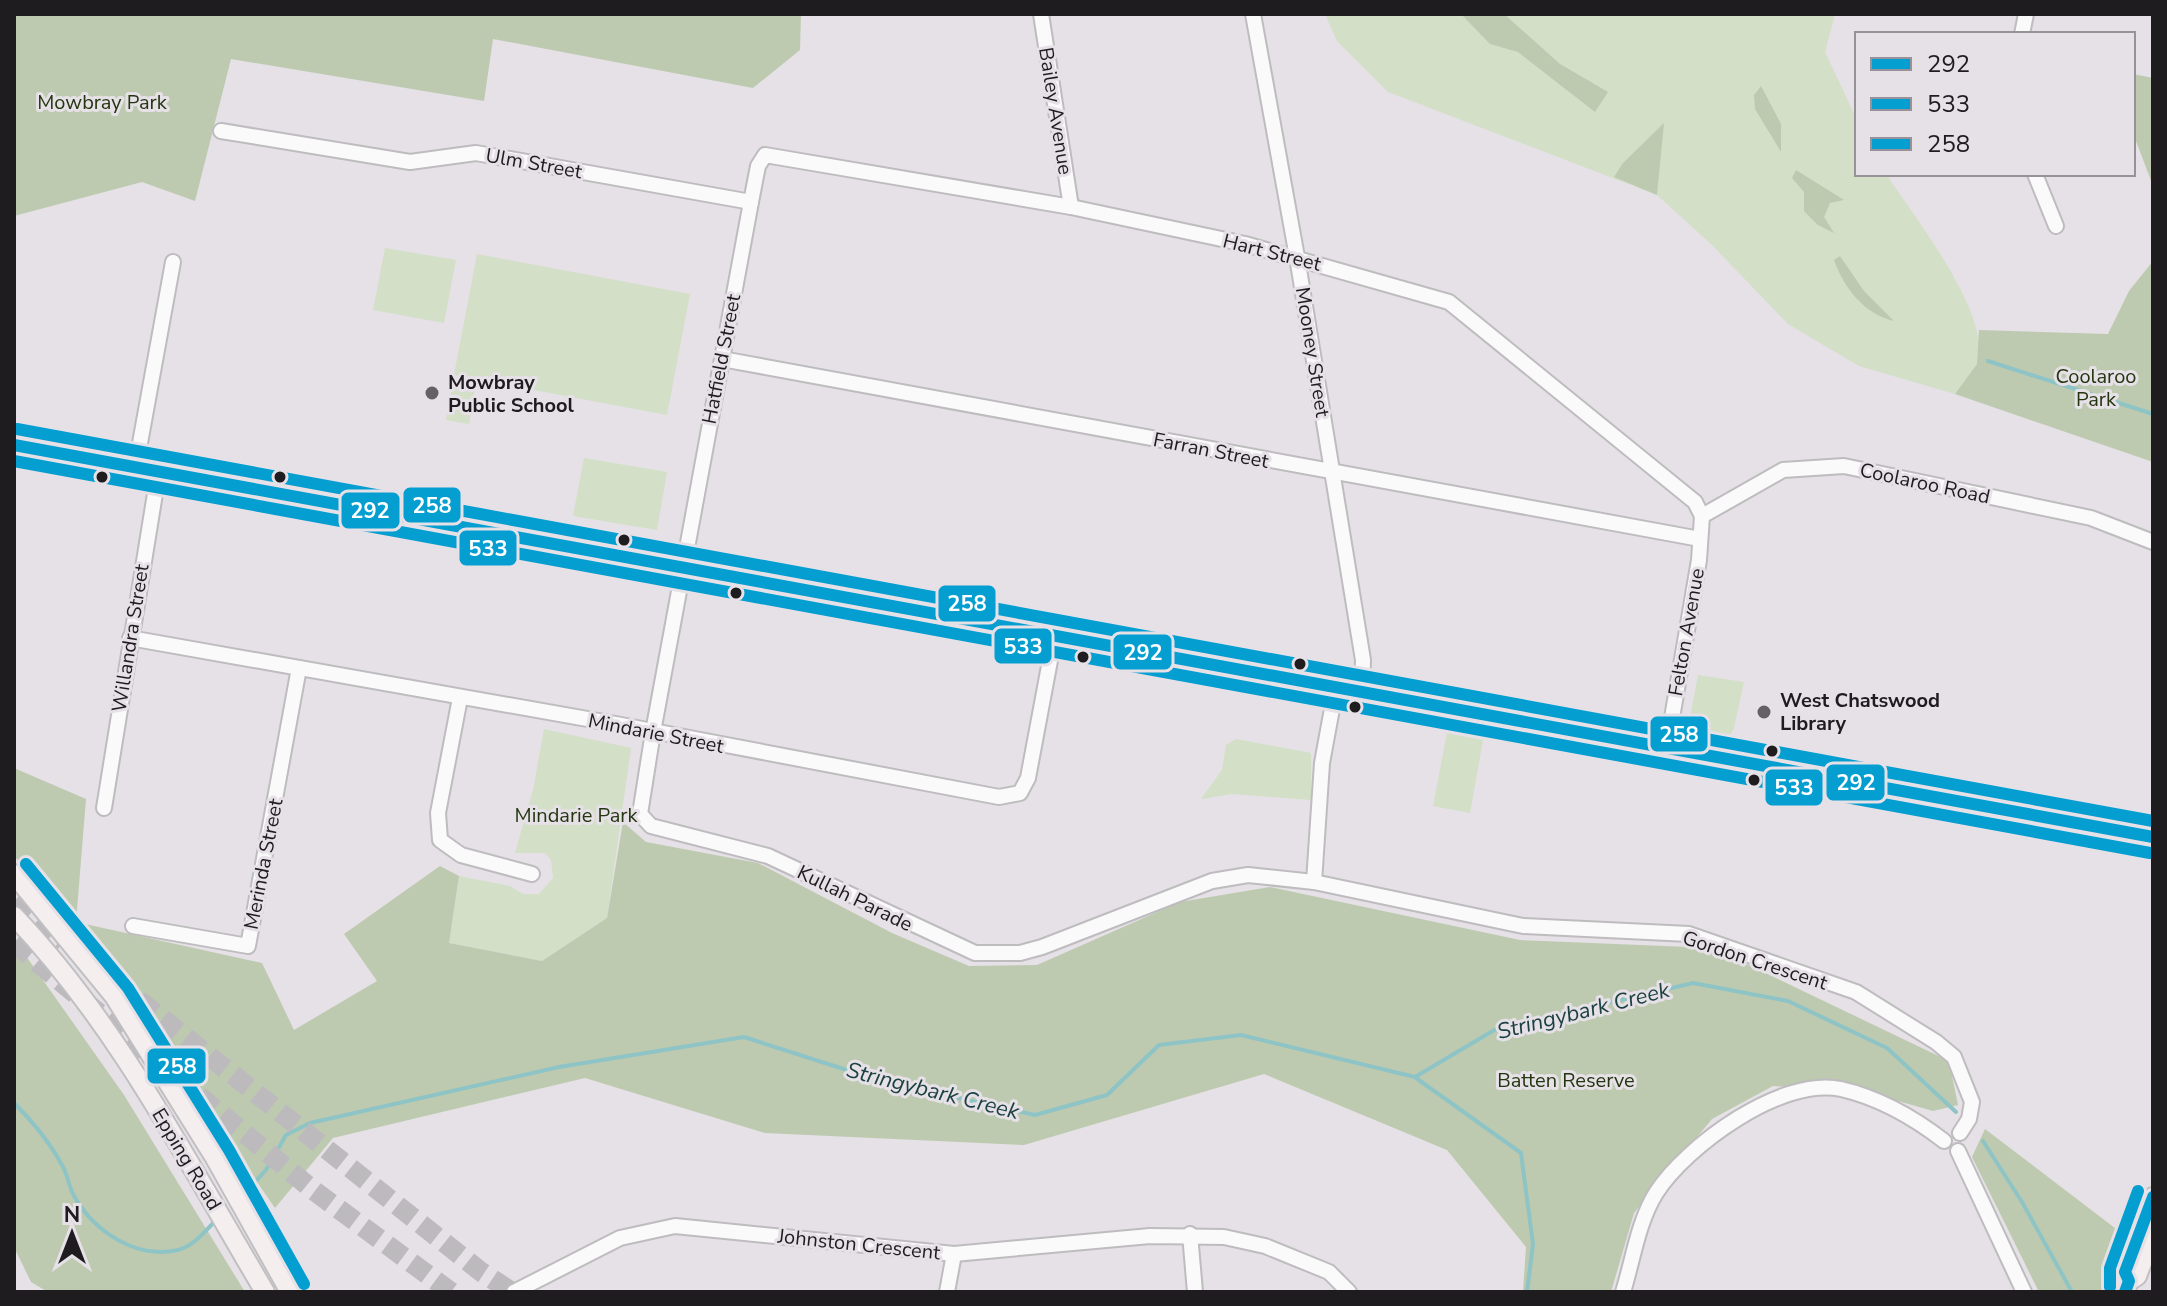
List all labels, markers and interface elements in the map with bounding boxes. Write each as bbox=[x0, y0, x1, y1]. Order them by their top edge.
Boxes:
legend bbox=[1855, 32, 2135, 176]
street label: Bailey Avenue bbox=[1032, 45, 1079, 177]
text: 292 bbox=[1927, 48, 1970, 80]
text: 533 bbox=[1927, 88, 1970, 120]
park label: Mowbray Park bbox=[37, 89, 168, 116]
text: 258 bbox=[1927, 128, 1970, 160]
street label: Ulm Street bbox=[484, 142, 585, 185]
street label: Hart Street bbox=[1220, 227, 1325, 278]
street label: Mooney Street bbox=[1289, 285, 1336, 420]
street label: Hatfield Street bbox=[696, 291, 748, 426]
park label: Coolaroo Park bbox=[2056, 363, 2136, 413]
place label: Mowbray Public School bbox=[448, 369, 575, 419]
marker: Mowbray Public School bbox=[423, 384, 441, 402]
street label: Farran Street bbox=[1151, 426, 1272, 475]
street label: Coolaroo Road bbox=[1857, 457, 1992, 510]
unlabelled marker bbox=[94, 469, 110, 485]
unlabelled marker bbox=[272, 469, 288, 485]
line badge: 258 bbox=[402, 486, 462, 524]
line badge: 292 bbox=[340, 491, 401, 530]
text: 258 bbox=[412, 491, 452, 521]
text: 292 bbox=[350, 496, 390, 526]
line badge: 533 bbox=[458, 529, 518, 567]
unlabelled marker bbox=[616, 532, 632, 548]
text: 533 bbox=[468, 534, 508, 564]
street label: Willandra Street bbox=[105, 561, 156, 714]
street label: Felton Avenue bbox=[1662, 566, 1711, 698]
line badge: 258 bbox=[937, 584, 997, 623]
unlabelled marker bbox=[728, 585, 744, 601]
text: 258 bbox=[947, 589, 987, 619]
line badge: 533 bbox=[993, 627, 1053, 665]
text: 533 bbox=[1003, 632, 1043, 662]
line badge: 292 bbox=[1112, 633, 1173, 671]
text: 292 bbox=[1123, 638, 1163, 668]
unlabelled marker bbox=[1075, 649, 1091, 665]
unlabelled marker bbox=[1292, 656, 1308, 672]
place label: West Chatswood Library bbox=[1780, 687, 1940, 737]
unlabelled marker bbox=[1347, 699, 1363, 715]
marker: West Chatswood Library bbox=[1755, 703, 1773, 721]
street label: Mindarie Street bbox=[586, 707, 727, 760]
line badge: 258 bbox=[1649, 715, 1709, 753]
text: 258 bbox=[1659, 720, 1699, 750]
unlabelled marker bbox=[1764, 743, 1780, 759]
line badge: 292 bbox=[1825, 763, 1886, 802]
line badge: 533 bbox=[1764, 768, 1824, 807]
text: 292 bbox=[1836, 768, 1876, 798]
unlabelled marker bbox=[1746, 772, 1762, 788]
text: 533 bbox=[1774, 773, 1814, 803]
street label: Merinda Street bbox=[238, 795, 290, 932]
park label: Mindarie Park bbox=[515, 802, 638, 829]
street label: Kullah Parade bbox=[793, 859, 917, 938]
street label: Gordon Crescent bbox=[1679, 924, 1832, 997]
water label: Stringybark Creek bbox=[1494, 975, 1674, 1047]
line badge: 258 bbox=[146, 1047, 207, 1085]
text: 258 bbox=[157, 1052, 197, 1082]
water label: Stringybark Creek bbox=[843, 1055, 1023, 1127]
park label: Batten Reserve bbox=[1497, 1067, 1635, 1094]
street label: Epping Road bbox=[146, 1103, 228, 1215]
north arrow bbox=[32, 1194, 112, 1274]
text: N bbox=[64, 1200, 80, 1230]
street label: Johnston Crescent bbox=[775, 1222, 942, 1267]

